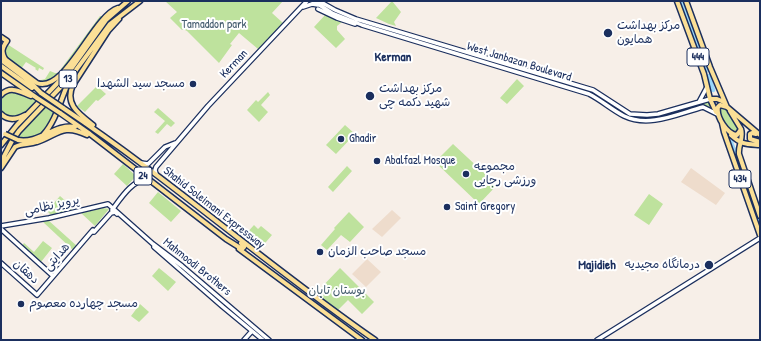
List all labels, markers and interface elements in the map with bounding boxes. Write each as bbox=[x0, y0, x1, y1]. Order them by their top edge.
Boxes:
park label: Tamaddon park bbox=[181, 18, 247, 32]
place label: مرکز بهداشت همایون bbox=[617, 19, 680, 47]
marker: مرکز بهداشت همایون bbox=[602, 27, 614, 39]
street label: West Janbazan Boulevard bbox=[465, 39, 573, 85]
street label: Kerman bbox=[217, 47, 251, 81]
road number: 444 bbox=[687, 48, 709, 66]
district label: Kerman bbox=[375, 50, 411, 66]
road number: 13 bbox=[59, 70, 77, 88]
place label: مسجد سید الشهدا bbox=[97, 77, 185, 91]
marker: مسجد سید الشهدا bbox=[188, 79, 198, 89]
place label: مرکز بهداشت شهید دکمه چی bbox=[379, 82, 450, 110]
marker: مرکز بهداشت شهید دکمه چی bbox=[364, 90, 376, 102]
place label: Ghadir bbox=[349, 132, 376, 146]
marker: Ghadir bbox=[336, 134, 346, 144]
place label: Abalfazl Mosque bbox=[385, 154, 456, 168]
marker: Abalfazl Mosque bbox=[372, 156, 382, 166]
place label: مجموعه ورزشی رجایی bbox=[474, 160, 536, 188]
street label: Shahid Soleimani Expressway bbox=[160, 164, 268, 252]
road number: 24 bbox=[134, 167, 152, 185]
marker: مجموعه ورزشی رجایی bbox=[461, 169, 471, 179]
road number: 434 bbox=[729, 170, 751, 188]
street label: پرویز نظامی bbox=[23, 193, 81, 219]
place label: Saint Gregory bbox=[455, 200, 515, 214]
marker: Saint Gregory bbox=[442, 202, 452, 212]
street label: Mahmoodi Brothers bbox=[160, 235, 234, 299]
street label: هدایتی bbox=[41, 240, 73, 274]
place label: مسجد صاحب الزمان bbox=[328, 245, 426, 259]
marker: مسجد صاحب الزمان bbox=[315, 247, 325, 257]
street label: دهقان bbox=[10, 257, 42, 287]
district label: Majidieh bbox=[578, 258, 616, 274]
place label: درمانگاه مجیدیه bbox=[625, 258, 700, 272]
marker: درمانگاه مجیدیه bbox=[703, 259, 715, 271]
park label: بوستان تابان bbox=[309, 284, 365, 298]
place label: مسجد چهارده معصوم bbox=[29, 297, 138, 311]
marker: مسجد چهارده معصوم bbox=[16, 299, 26, 309]

